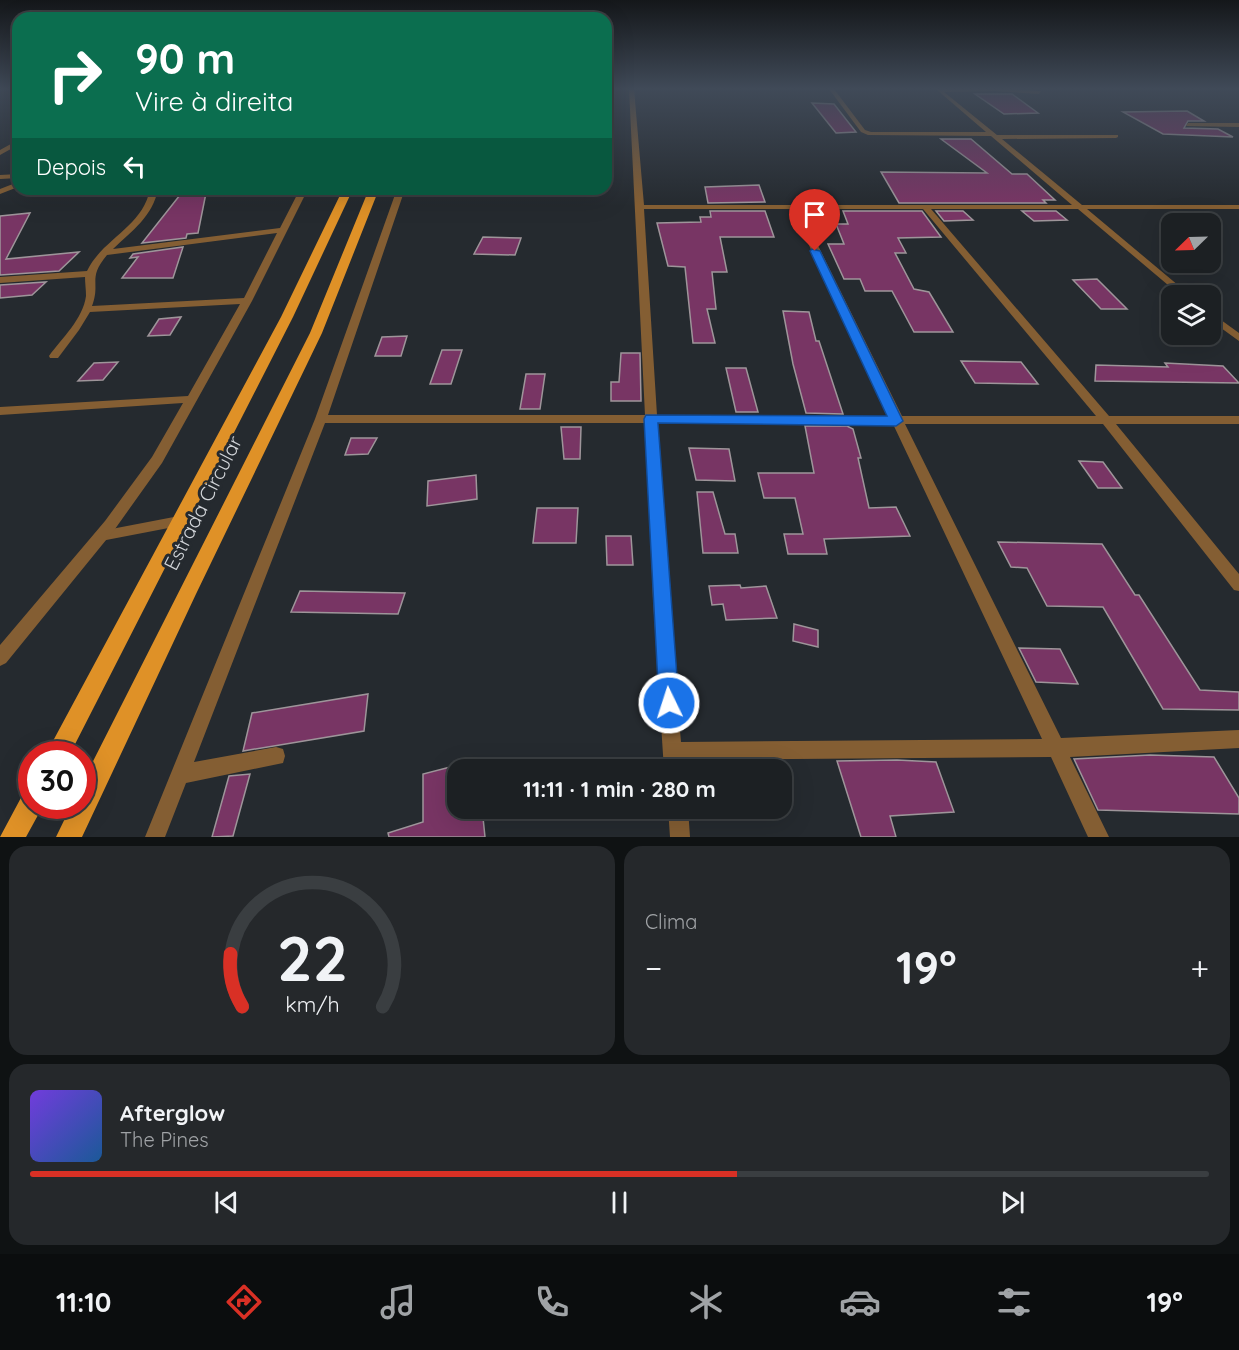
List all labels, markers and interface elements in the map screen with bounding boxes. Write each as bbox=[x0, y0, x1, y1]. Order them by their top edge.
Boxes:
text: 90 m bbox=[135, 32, 235, 85]
icon: right bbox=[36, 36, 114, 114]
text: Vire à direita bbox=[135, 84, 293, 118]
icon: left bbox=[118, 150, 151, 183]
text: Depois bbox=[36, 153, 106, 181]
pin bbox=[789, 189, 840, 251]
icon: arrive bbox=[798, 198, 831, 231]
north arrow bbox=[1161, 213, 1221, 273]
map controls bbox=[1161, 213, 1221, 345]
button: layers bbox=[1161, 285, 1221, 345]
street label: Estrada Circular bbox=[158, 431, 247, 574]
position arrow bbox=[637, 671, 701, 735]
speed limit sign: 30 bbox=[18, 741, 96, 819]
text: 11:11 · 1 min · 280 m bbox=[523, 775, 716, 803]
text: Clima bbox=[645, 909, 697, 934]
text: 22 bbox=[276, 919, 348, 997]
text: 19° bbox=[896, 939, 957, 995]
text: − bbox=[645, 947, 662, 988]
text: + bbox=[1190, 947, 1209, 988]
text: km/h bbox=[285, 992, 339, 1018]
text: Afterglow bbox=[120, 1099, 225, 1127]
text: The Pines bbox=[120, 1127, 209, 1152]
icon: previous bbox=[210, 1186, 243, 1219]
icon: pause bbox=[603, 1186, 636, 1219]
icon: next bbox=[996, 1186, 1029, 1219]
icon: directions bbox=[223, 1281, 265, 1323]
icon: music bbox=[377, 1281, 419, 1323]
icon: phone bbox=[531, 1281, 573, 1323]
icon: climate bbox=[685, 1281, 727, 1323]
icon: car bbox=[839, 1281, 881, 1323]
icon: filters bbox=[993, 1281, 1035, 1323]
text: 11:10 bbox=[56, 1285, 111, 1319]
text: 19° bbox=[1147, 1285, 1183, 1319]

